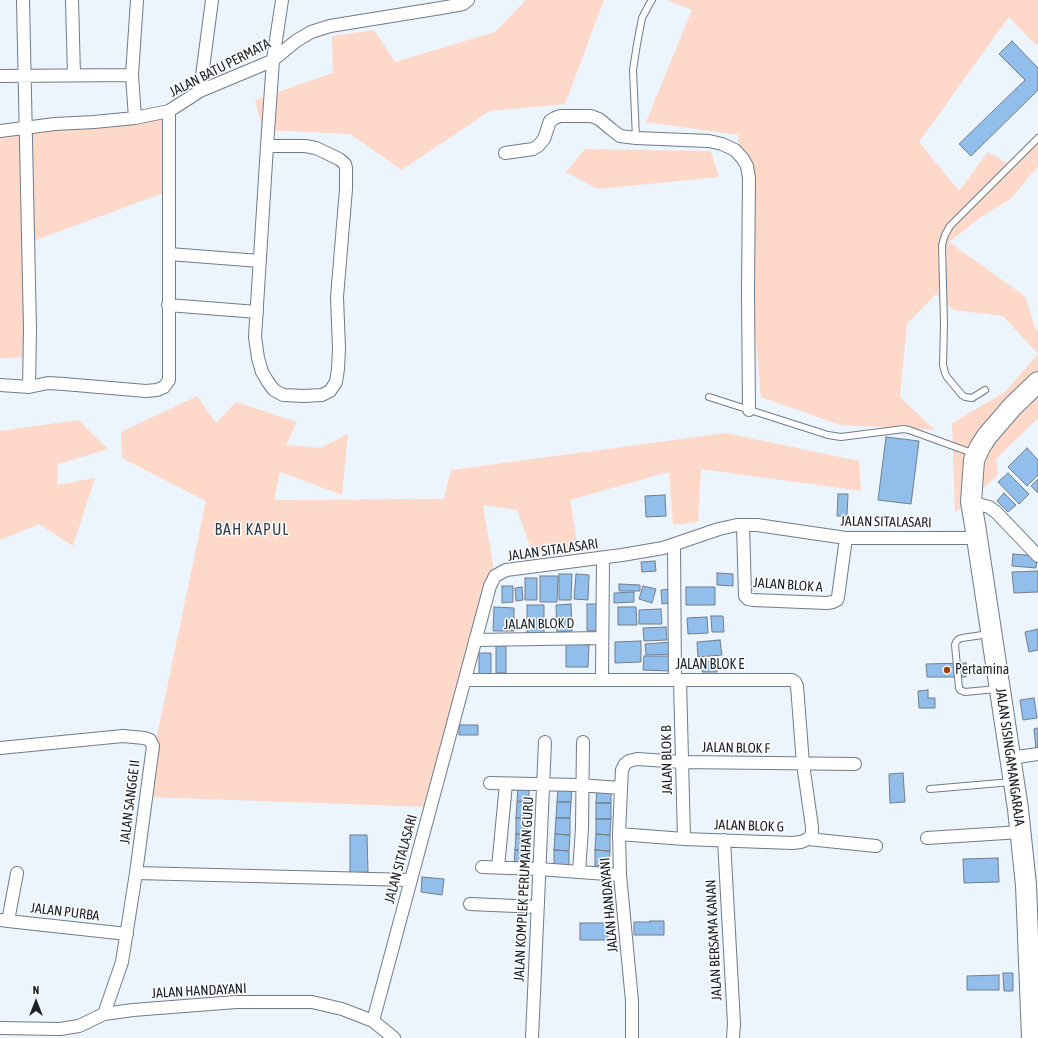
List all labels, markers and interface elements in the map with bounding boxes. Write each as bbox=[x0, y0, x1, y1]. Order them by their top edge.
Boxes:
street label: JALAN BATU PERMATA bbox=[167, 35, 273, 101]
street label: JALAN SITALASARI bbox=[840, 513, 932, 531]
district label: BAH KAPUL bbox=[214, 520, 290, 540]
street label: JALAN SITALASARI bbox=[507, 535, 599, 565]
street label: JALAN BLOK A bbox=[753, 574, 823, 596]
street label: JALAN BLOK D bbox=[504, 615, 574, 633]
street label: JALAN BLOK E bbox=[676, 657, 744, 673]
place label: Pertamina bbox=[955, 662, 1009, 678]
marker: Pertamina bbox=[942, 665, 952, 675]
street label: JALAN SISINGAMANGARAJA bbox=[992, 687, 1028, 827]
street label: JALAN BLOK B bbox=[658, 725, 676, 795]
street label: JALAN BLOK F bbox=[702, 739, 770, 757]
street label: JALAN SANGGE II bbox=[117, 759, 143, 845]
street label: JALAN KOMPLEK PERUMAHAN GURU bbox=[511, 796, 537, 982]
street label: JALAN SITALASARI bbox=[381, 813, 421, 905]
street label: JALAN BLOK G bbox=[714, 816, 784, 836]
street label: JALAN HANDAYANI bbox=[596, 857, 622, 953]
street label: JALAN BERSAMA KANAN bbox=[702, 879, 726, 1001]
street label: JALAN PURBA bbox=[30, 899, 100, 925]
street label: JALAN HANDAYANI bbox=[151, 980, 247, 1002]
north arrow bbox=[16, 982, 56, 1022]
text: N bbox=[33, 984, 39, 996]

